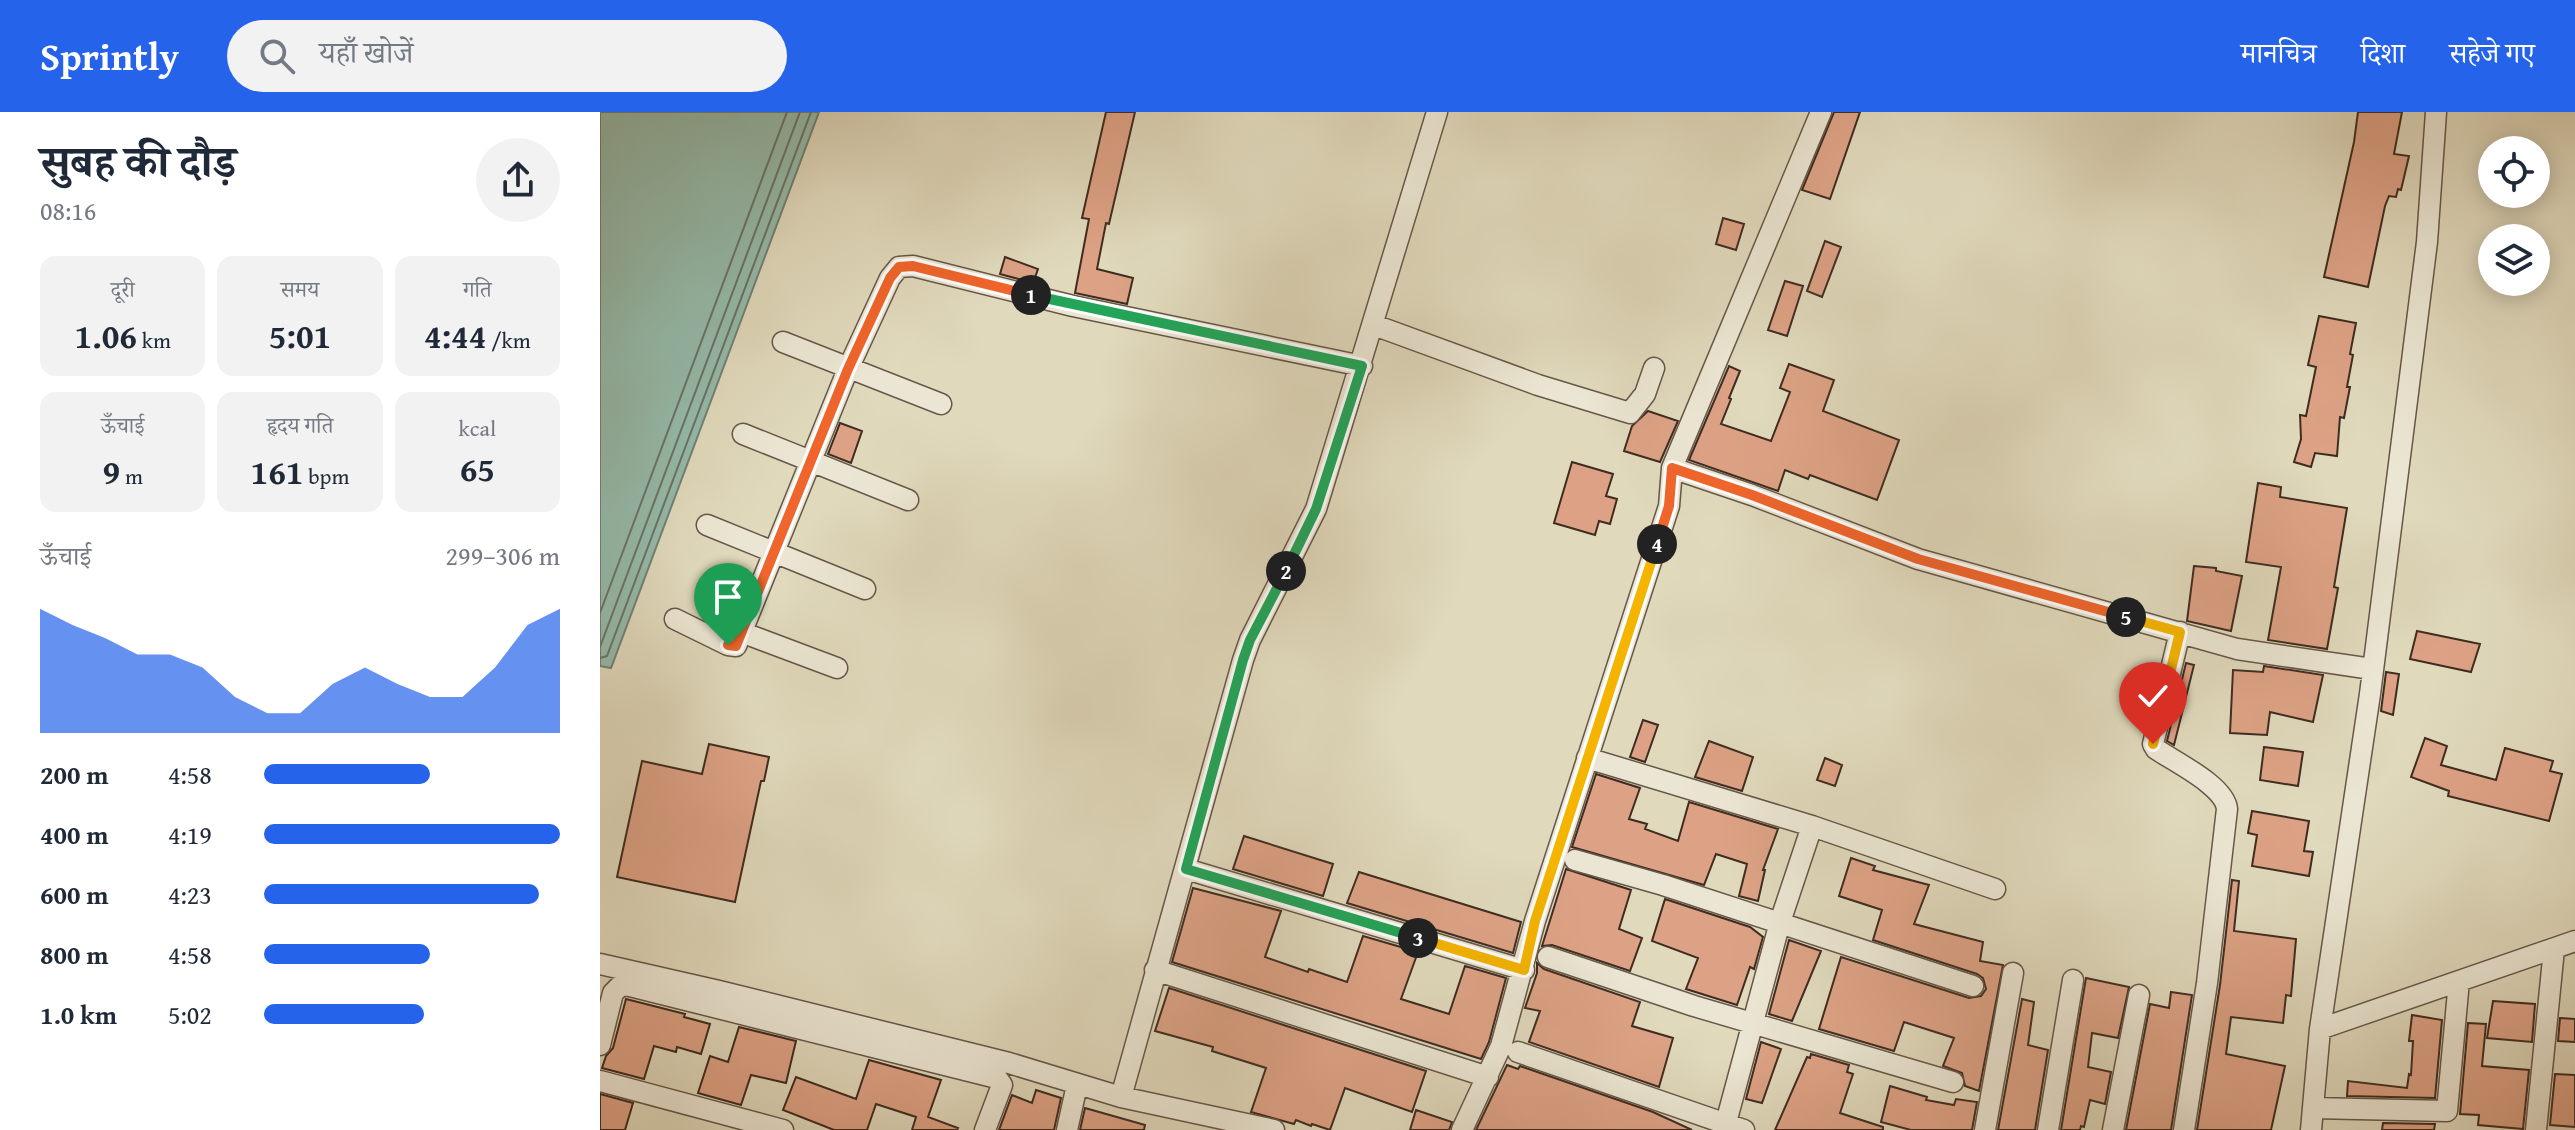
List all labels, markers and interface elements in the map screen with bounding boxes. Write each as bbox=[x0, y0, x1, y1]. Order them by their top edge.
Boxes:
search box bbox=[227, 20, 787, 92]
text: Sprintly bbox=[40, 28, 179, 84]
text: यहाँ खोजें bbox=[319, 30, 413, 74]
text: मानचित्र bbox=[2241, 32, 2317, 73]
text: दिशा bbox=[2361, 32, 2405, 73]
text: सहेजे गए bbox=[2449, 32, 2535, 73]
icon: search bbox=[255, 34, 299, 78]
text: सुबह की दौड़ bbox=[40, 129, 236, 193]
map controls bbox=[2478, 136, 2550, 296]
button: locate bbox=[2478, 136, 2550, 208]
button: share bbox=[476, 138, 560, 222]
text: 08:16 bbox=[40, 191, 96, 230]
button: layers bbox=[2478, 224, 2550, 296]
text: दूरी bbox=[111, 273, 135, 305]
text: समय bbox=[281, 273, 319, 305]
text: गति bbox=[463, 273, 492, 305]
pin: 1 bbox=[1011, 275, 1051, 315]
text: 1 bbox=[1025, 279, 1037, 311]
text: 1.06 bbox=[74, 311, 137, 360]
text: 5:01 bbox=[269, 311, 331, 360]
text: 4:44 bbox=[424, 311, 486, 360]
text: km bbox=[137, 324, 171, 356]
text: /km bbox=[486, 324, 531, 356]
text: ऊँचाई bbox=[101, 409, 144, 441]
text: हृदय गति bbox=[267, 409, 333, 441]
text: kcal bbox=[459, 412, 496, 444]
text: 65 bbox=[460, 444, 495, 493]
text: 9 bbox=[102, 447, 120, 496]
text: 161 bbox=[251, 447, 303, 496]
text: m bbox=[120, 460, 143, 492]
text: bpm bbox=[303, 460, 349, 492]
pin: 4 bbox=[1637, 524, 1677, 564]
text: 4 bbox=[1651, 528, 1663, 560]
text: ऊँचाई bbox=[40, 536, 91, 575]
text: 299–306 m bbox=[446, 536, 560, 575]
pin: 2 bbox=[1266, 551, 1306, 591]
text: 2 bbox=[1280, 555, 1292, 587]
pin bbox=[694, 563, 762, 645]
icon: arrive bbox=[706, 575, 750, 619]
pin: 5 bbox=[2106, 597, 2146, 637]
text: 5 bbox=[2120, 601, 2132, 633]
pin bbox=[2119, 662, 2187, 744]
icon: check bbox=[2131, 674, 2175, 718]
text: 200 m bbox=[40, 755, 108, 794]
text: 4:58 bbox=[168, 755, 212, 794]
text: 400 m bbox=[40, 815, 108, 854]
text: 4:19 bbox=[168, 815, 212, 854]
text: 600 m bbox=[40, 875, 108, 914]
text: 4:23 bbox=[168, 875, 212, 914]
pin: 3 bbox=[1398, 918, 1438, 958]
text: 3 bbox=[1412, 922, 1424, 954]
text: 800 m bbox=[40, 935, 108, 974]
text: 4:58 bbox=[168, 935, 212, 974]
text: 1.0 km bbox=[40, 995, 117, 1034]
text: 5:02 bbox=[168, 995, 212, 1034]

